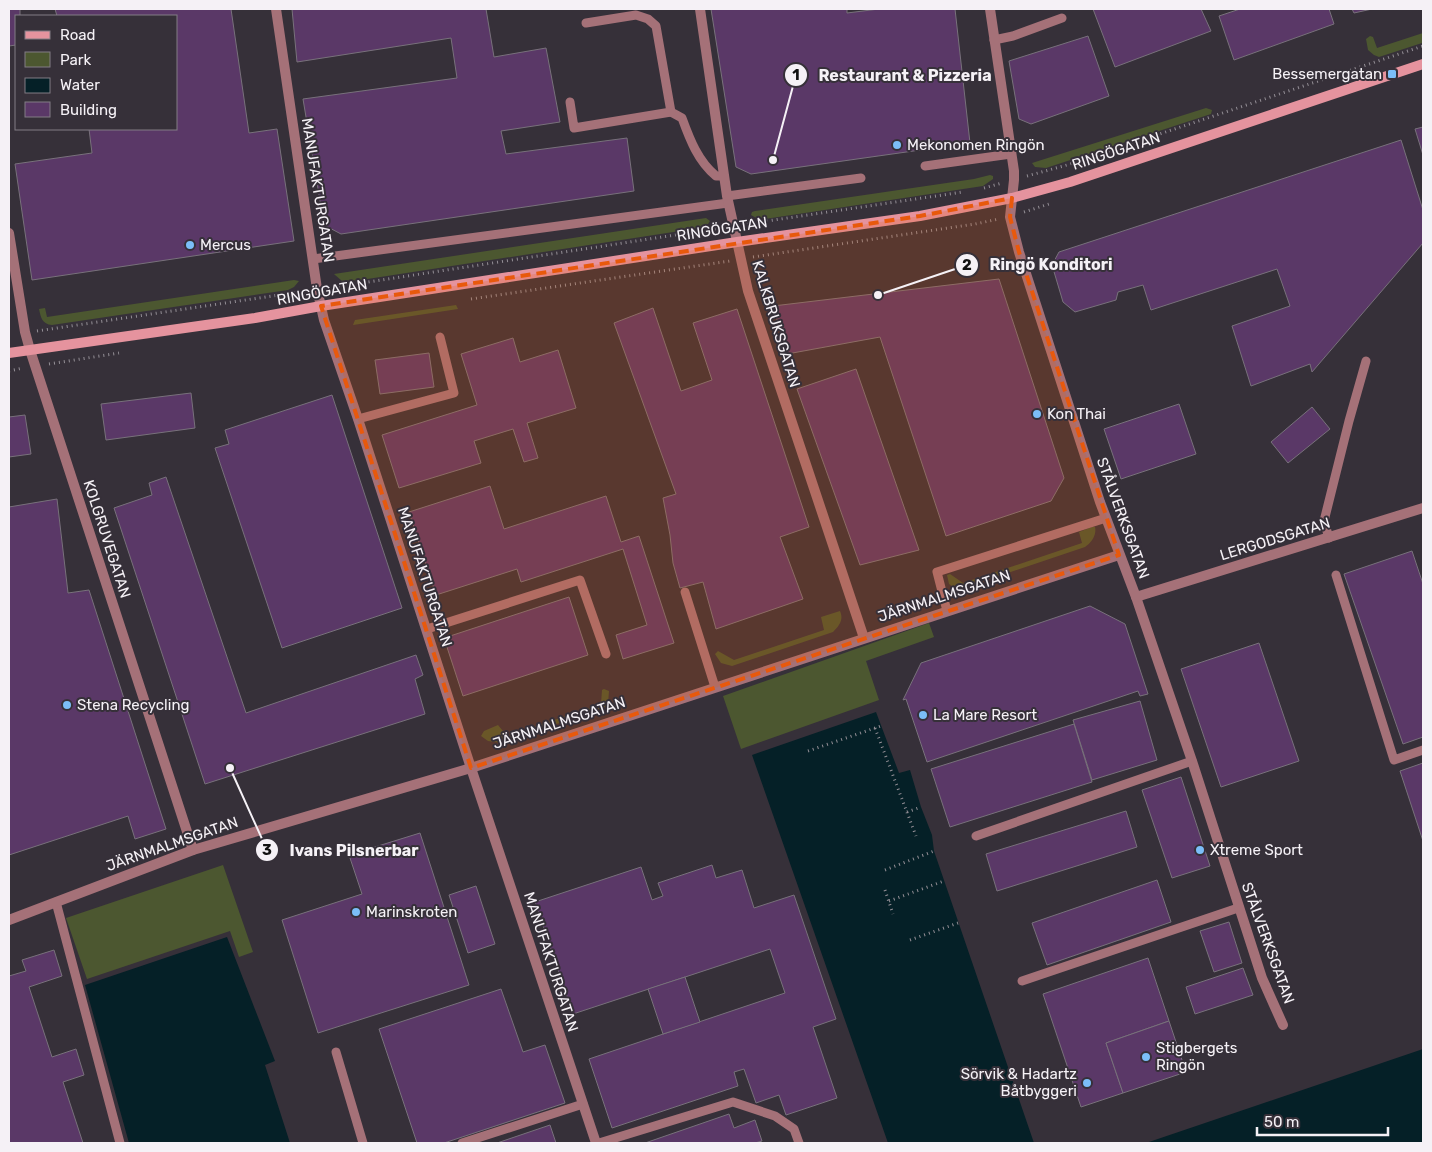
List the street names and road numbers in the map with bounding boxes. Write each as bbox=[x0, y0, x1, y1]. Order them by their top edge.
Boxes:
street label: MANUFAKTURGATAN bbox=[298, 116, 338, 264]
street label: RINGÖGATAN bbox=[1070, 128, 1162, 174]
street label: RINGÖGATAN bbox=[675, 213, 769, 245]
street label: KALKBRUKSGATAN bbox=[748, 258, 804, 390]
street label: RINGÖGATAN bbox=[275, 275, 369, 309]
street label: STÅLVERKSGATAN bbox=[1093, 455, 1153, 581]
street label: KOLGRUVEGATAN bbox=[79, 478, 135, 600]
street label: MANUFAKTURGATAN bbox=[394, 505, 456, 649]
street label: LERGODSGATAN bbox=[1218, 514, 1332, 564]
street label: JÄRNMALMSGATAN bbox=[875, 566, 1013, 626]
street label: JÄRNMALMSGATAN bbox=[490, 693, 628, 753]
street label: JÄRNMALMSGATAN bbox=[104, 813, 240, 875]
street label: STÅLVERKSGATAN bbox=[1238, 880, 1298, 1006]
street label: MANUFAKTURGATAN bbox=[520, 890, 582, 1034]

